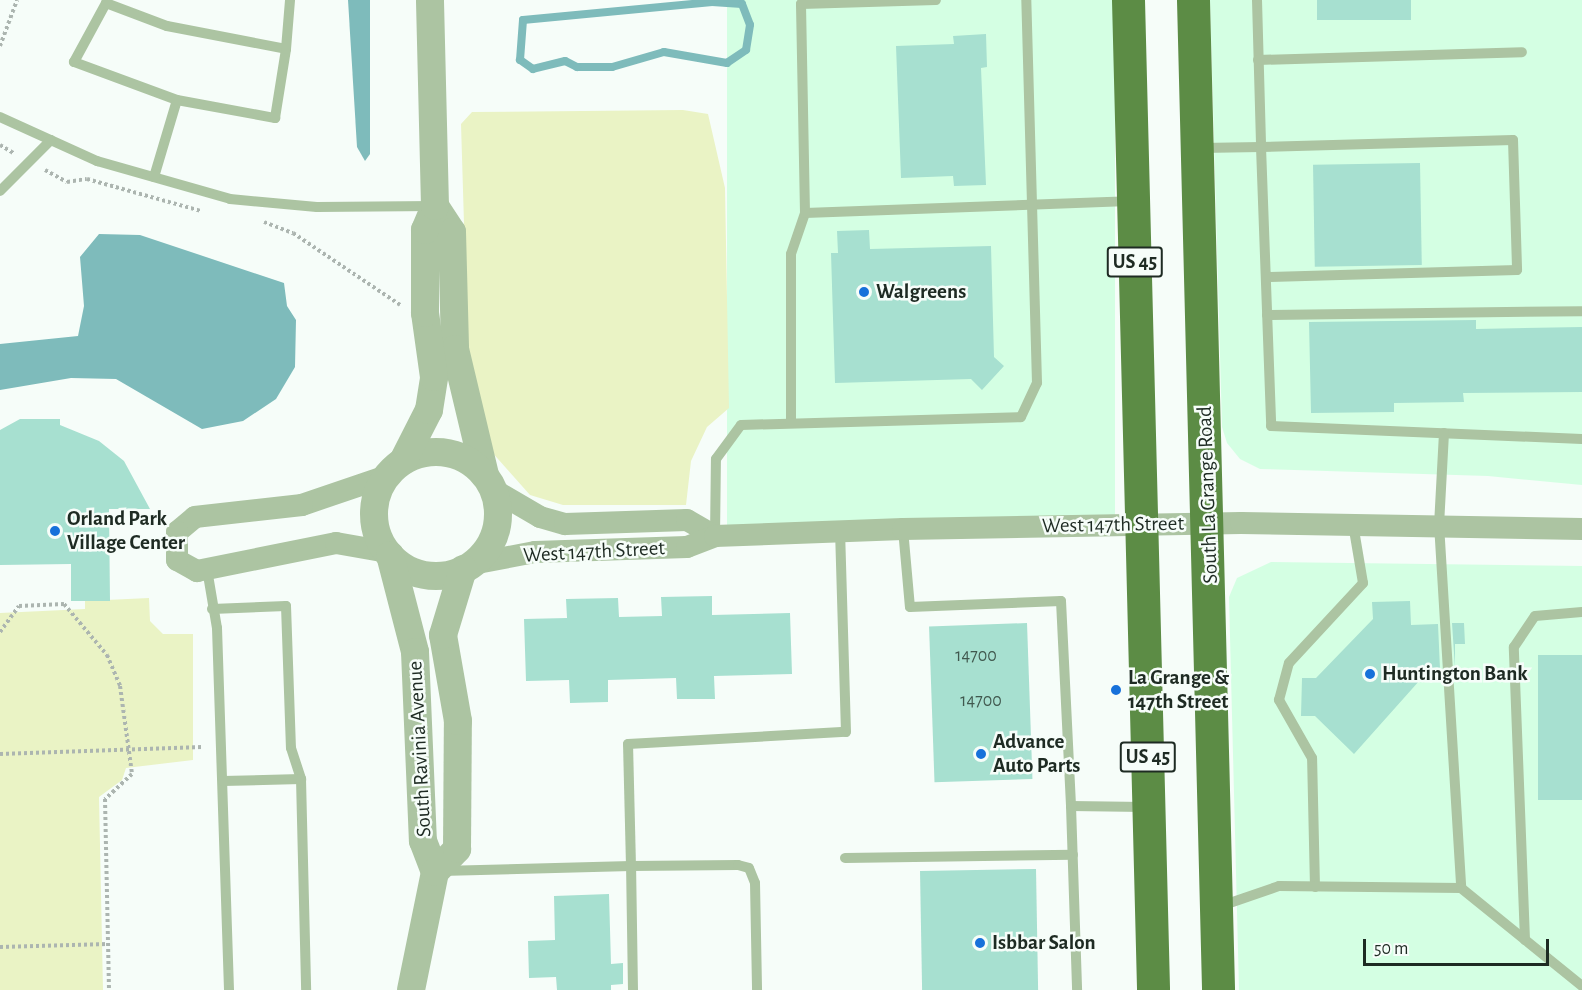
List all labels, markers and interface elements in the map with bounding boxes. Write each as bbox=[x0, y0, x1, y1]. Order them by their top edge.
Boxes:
road number: US 45 bbox=[1106, 245, 1164, 279]
place label: Walgreens bbox=[876, 279, 966, 305]
marker: Walgreens bbox=[857, 285, 871, 299]
street label: South La Grange Road bbox=[1192, 406, 1224, 584]
place label: Orland Park Village Center bbox=[67, 506, 185, 556]
street label: West 147th Street bbox=[1042, 511, 1184, 539]
marker: Orland Park Village Center bbox=[48, 524, 62, 538]
street label: West 147th Street bbox=[522, 536, 666, 568]
house number: 14700 bbox=[955, 645, 997, 667]
street label: South Ravinia Avenue bbox=[403, 660, 437, 838]
place label: Huntington Bank bbox=[1382, 661, 1528, 687]
place label: La Grange & 147th Street bbox=[1128, 665, 1229, 715]
marker: Huntington Bank bbox=[1363, 667, 1377, 681]
marker: La Grange & 147th Street bbox=[1109, 683, 1123, 697]
house number: 14700 bbox=[960, 690, 1002, 712]
place label: Advance Auto Parts bbox=[993, 729, 1080, 779]
road number: US 45 bbox=[1120, 740, 1176, 774]
marker: Advance Auto Parts bbox=[974, 747, 988, 761]
scale bar bbox=[1366, 927, 1552, 965]
place label: Isbbar Salon bbox=[992, 930, 1096, 956]
marker: Isbbar Salon bbox=[973, 936, 987, 950]
text: 50 m bbox=[1374, 940, 1408, 958]

